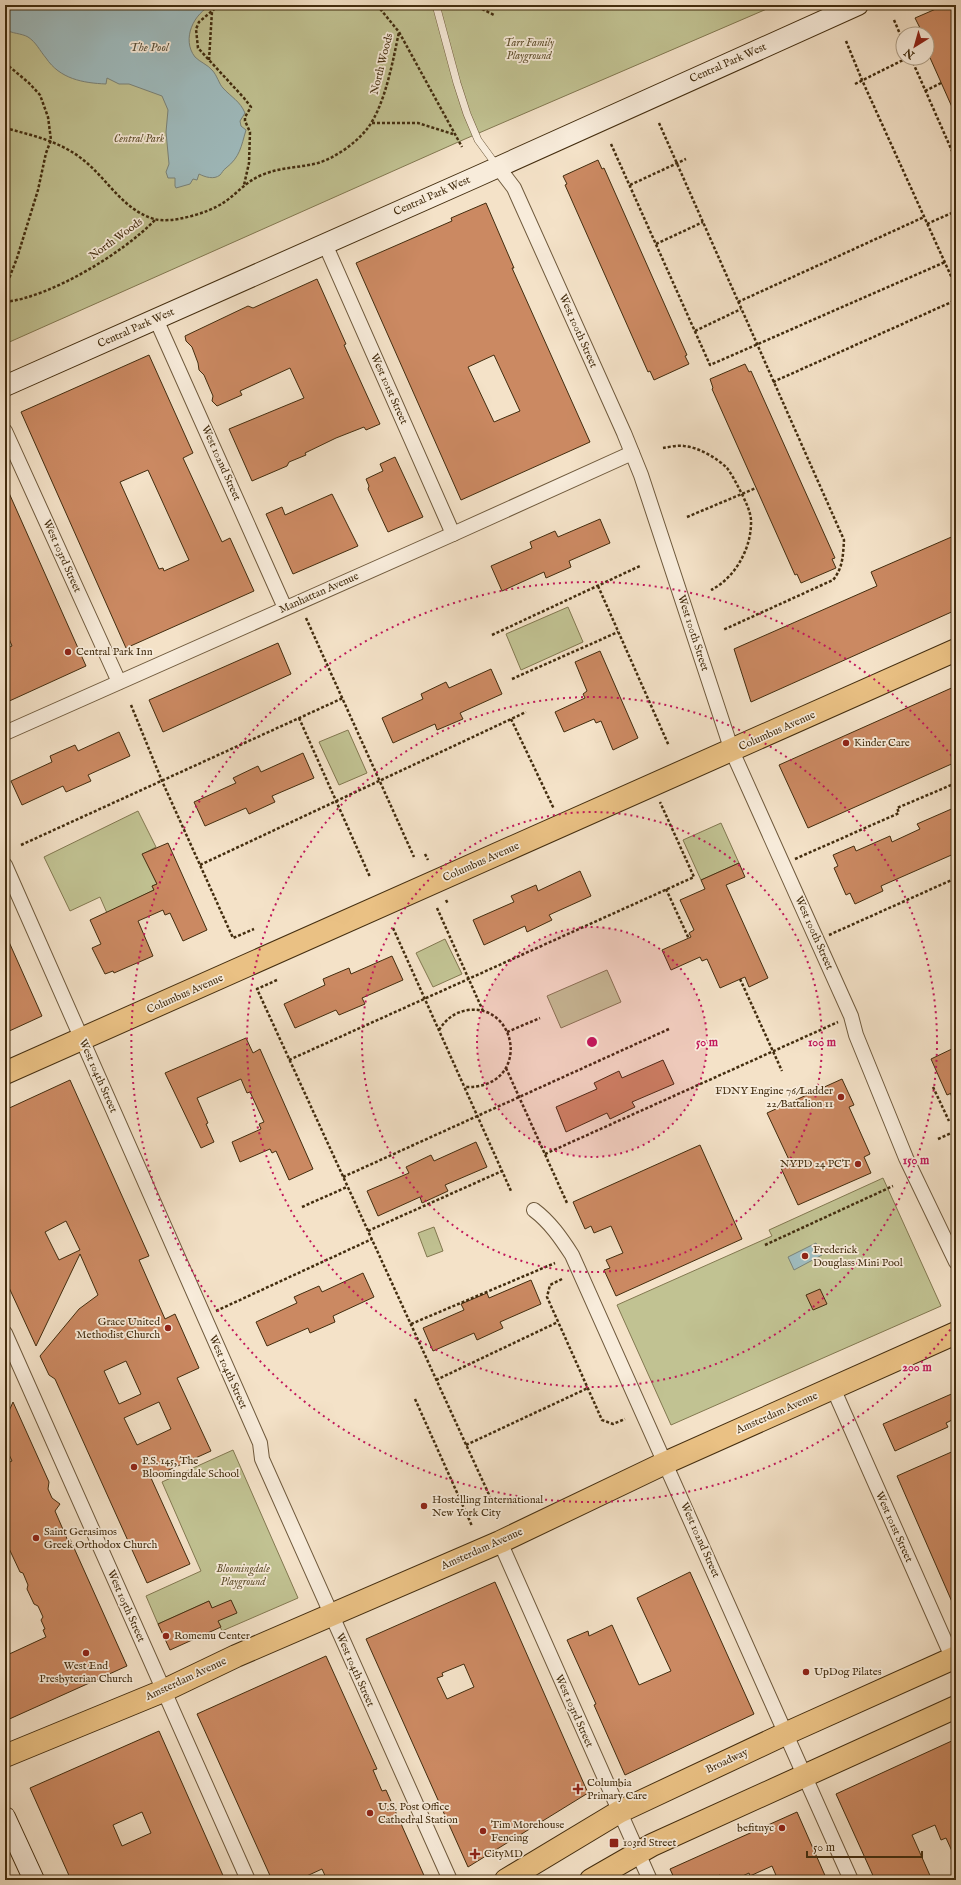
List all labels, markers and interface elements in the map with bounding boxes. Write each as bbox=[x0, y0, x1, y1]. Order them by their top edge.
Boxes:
north arrow bbox=[895, 26, 935, 66]
street label: North Woods bbox=[368, 32, 396, 96]
park label: Tarr Family Playground bbox=[504, 36, 555, 64]
water label: The Pool bbox=[129, 40, 170, 55]
street label: Central Park West bbox=[687, 40, 769, 86]
text: N bbox=[901, 44, 918, 62]
park label: Central Park bbox=[114, 132, 165, 146]
street label: Central Park West bbox=[391, 173, 473, 219]
street label: North Woods bbox=[87, 215, 146, 263]
street label: West 100th Street bbox=[555, 292, 601, 370]
street label: Central Park West bbox=[95, 305, 177, 351]
street label: West 101st Street bbox=[367, 351, 411, 427]
street label: West 102nd Street bbox=[198, 423, 244, 503]
street label: West 103rd Street bbox=[40, 517, 84, 595]
street label: Manhattan Avenue bbox=[277, 569, 361, 617]
street label: West 100th Street bbox=[674, 593, 712, 673]
place label: Central Park Inn bbox=[76, 645, 153, 659]
marker: Central Park Inn bbox=[63, 647, 73, 657]
street label: Columbus Avenue bbox=[737, 708, 817, 754]
place label: Kinder Care bbox=[854, 736, 910, 750]
marker: Kinder Care bbox=[841, 738, 851, 748]
street label: Columbus Avenue bbox=[441, 839, 521, 885]
street label: West 100th Street bbox=[791, 894, 837, 972]
street label: Columbus Avenue bbox=[145, 971, 225, 1017]
centre of rings bbox=[585, 1035, 599, 1049]
text: 50 m bbox=[696, 1035, 719, 1050]
text: 100 m bbox=[808, 1035, 837, 1050]
street label: West 104th Street bbox=[75, 1037, 121, 1115]
place label: FDNY Engine 76/Ladder 22/Battalion 11 bbox=[715, 1084, 833, 1111]
marker: FDNY Engine 76/Ladder 22/Battalion 11 bbox=[836, 1092, 846, 1102]
text: 150 m bbox=[903, 1153, 930, 1168]
place label: NYPD 24 PCT bbox=[780, 1157, 850, 1171]
marker: NYPD 24 PCT bbox=[853, 1159, 863, 1169]
place label: Frederick Douglass Mini Pool bbox=[813, 1243, 903, 1270]
marker: Frederick Douglass Mini Pool bbox=[800, 1251, 810, 1261]
place label: Grace United Methodist Church bbox=[76, 1315, 160, 1342]
marker: Grace United Methodist Church bbox=[163, 1323, 173, 1333]
street label: West 104th Street bbox=[205, 1333, 251, 1411]
text: 200 m bbox=[902, 1360, 932, 1375]
street label: Amsterdam Avenue bbox=[733, 1389, 820, 1438]
place label: P.S. 145, The Bloomingdale School bbox=[142, 1454, 239, 1481]
marker: P.S. 145, The Bloomingdale School bbox=[129, 1462, 139, 1472]
street label: West 101st Street bbox=[872, 1489, 916, 1565]
place label: Hostelling International New York City bbox=[432, 1493, 543, 1520]
street label: West 102nd Street bbox=[677, 1500, 723, 1580]
marker: Hostelling International New York City bbox=[419, 1501, 429, 1511]
place label: Saint Gerasimos Greek Orthodox Church bbox=[44, 1525, 157, 1552]
street label: Amsterdam Avenue bbox=[438, 1525, 525, 1574]
marker: Saint Gerasimos Greek Orthodox Church bbox=[31, 1533, 41, 1543]
park label: Bloomingdale Playground bbox=[216, 1562, 270, 1590]
street label: West 105th Street bbox=[104, 1568, 148, 1645]
place label: Romemu Center bbox=[174, 1629, 250, 1643]
marker: Romemu Center bbox=[161, 1631, 171, 1641]
street label: West 104th Street bbox=[332, 1631, 378, 1709]
marker: West End Presbyterian Church bbox=[81, 1648, 91, 1658]
street label: Amsterdam Avenue bbox=[142, 1654, 229, 1704]
place label: West End Presbyterian Church bbox=[39, 1659, 133, 1686]
place label: UpDog Pilates bbox=[814, 1665, 882, 1679]
marker: UpDog Pilates bbox=[801, 1667, 811, 1677]
street label: West 103rd Street bbox=[552, 1672, 596, 1750]
street label: Broadway bbox=[704, 1745, 751, 1777]
place label: Columbia Primary Care bbox=[587, 1776, 647, 1803]
marker: Columbia Primary Care bbox=[572, 1783, 584, 1795]
place label: U.S. Post Office Cathedral Station bbox=[378, 1800, 458, 1827]
marker: U.S. Post Office Cathedral Station bbox=[365, 1808, 375, 1818]
place label: Tim Morehouse Fencing bbox=[491, 1818, 564, 1845]
place label: befitnyc bbox=[737, 1821, 774, 1835]
marker: befitnyc bbox=[777, 1823, 787, 1833]
marker: Tim Morehouse Fencing bbox=[478, 1826, 488, 1836]
scale bar bbox=[807, 1833, 922, 1859]
place label: 103rd Street bbox=[623, 1836, 676, 1850]
marker: 103rd Street bbox=[608, 1837, 620, 1849]
text: 50 m bbox=[813, 1840, 835, 1855]
place label: CityMD bbox=[484, 1847, 523, 1861]
marker: CityMD bbox=[469, 1848, 481, 1860]

